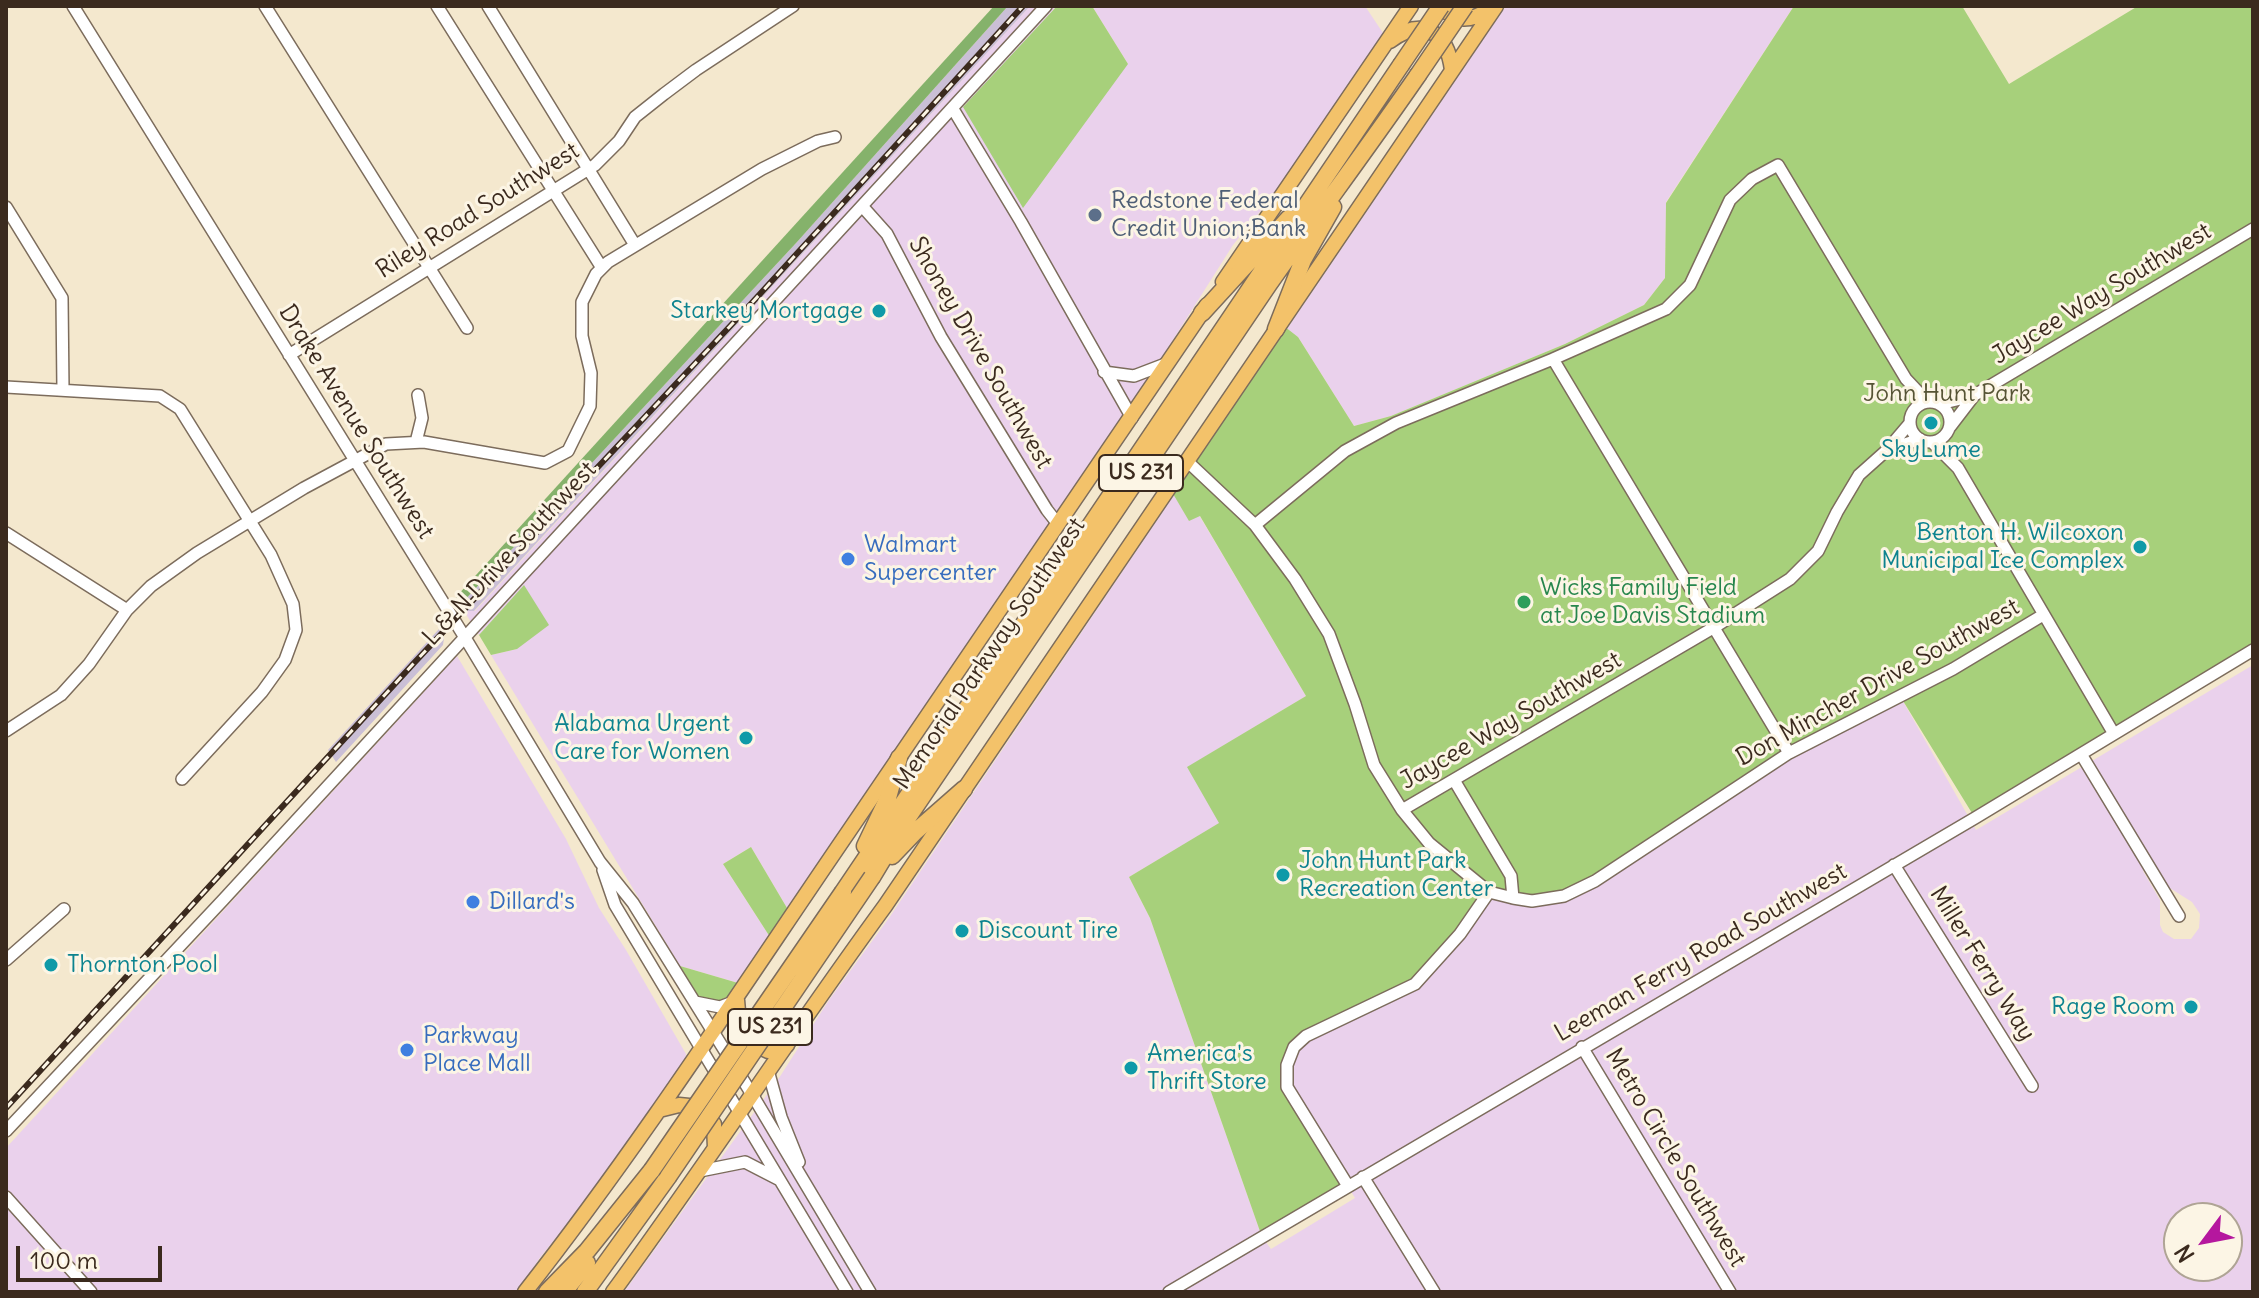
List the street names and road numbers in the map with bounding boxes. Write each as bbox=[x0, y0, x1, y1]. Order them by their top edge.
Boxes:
street label: Riley Road Southwest bbox=[371, 137, 585, 285]
street label: Jaycee Way Southwest bbox=[1987, 217, 2217, 371]
street label: Shoney Drive Southwest bbox=[902, 232, 1058, 474]
street label: Drake Avenue Southwest bbox=[272, 300, 440, 544]
road number: US 231 bbox=[1099, 455, 1183, 491]
street label: L & N Drive Southwest bbox=[417, 456, 603, 652]
street label: Memorial Parkway Southwest bbox=[888, 513, 1092, 795]
street label: Don Mincher Drive Southwest bbox=[1731, 593, 2025, 773]
street label: Jaycee Way Southwest bbox=[1396, 646, 1626, 796]
street label: Leeman Ferry Road Southwest bbox=[1550, 858, 1852, 1048]
street label: Miller Ferry Way bbox=[1923, 882, 2041, 1046]
road number: US 231 bbox=[728, 1009, 812, 1045]
street label: Metro Circle Southwest bbox=[1598, 1044, 1752, 1272]

